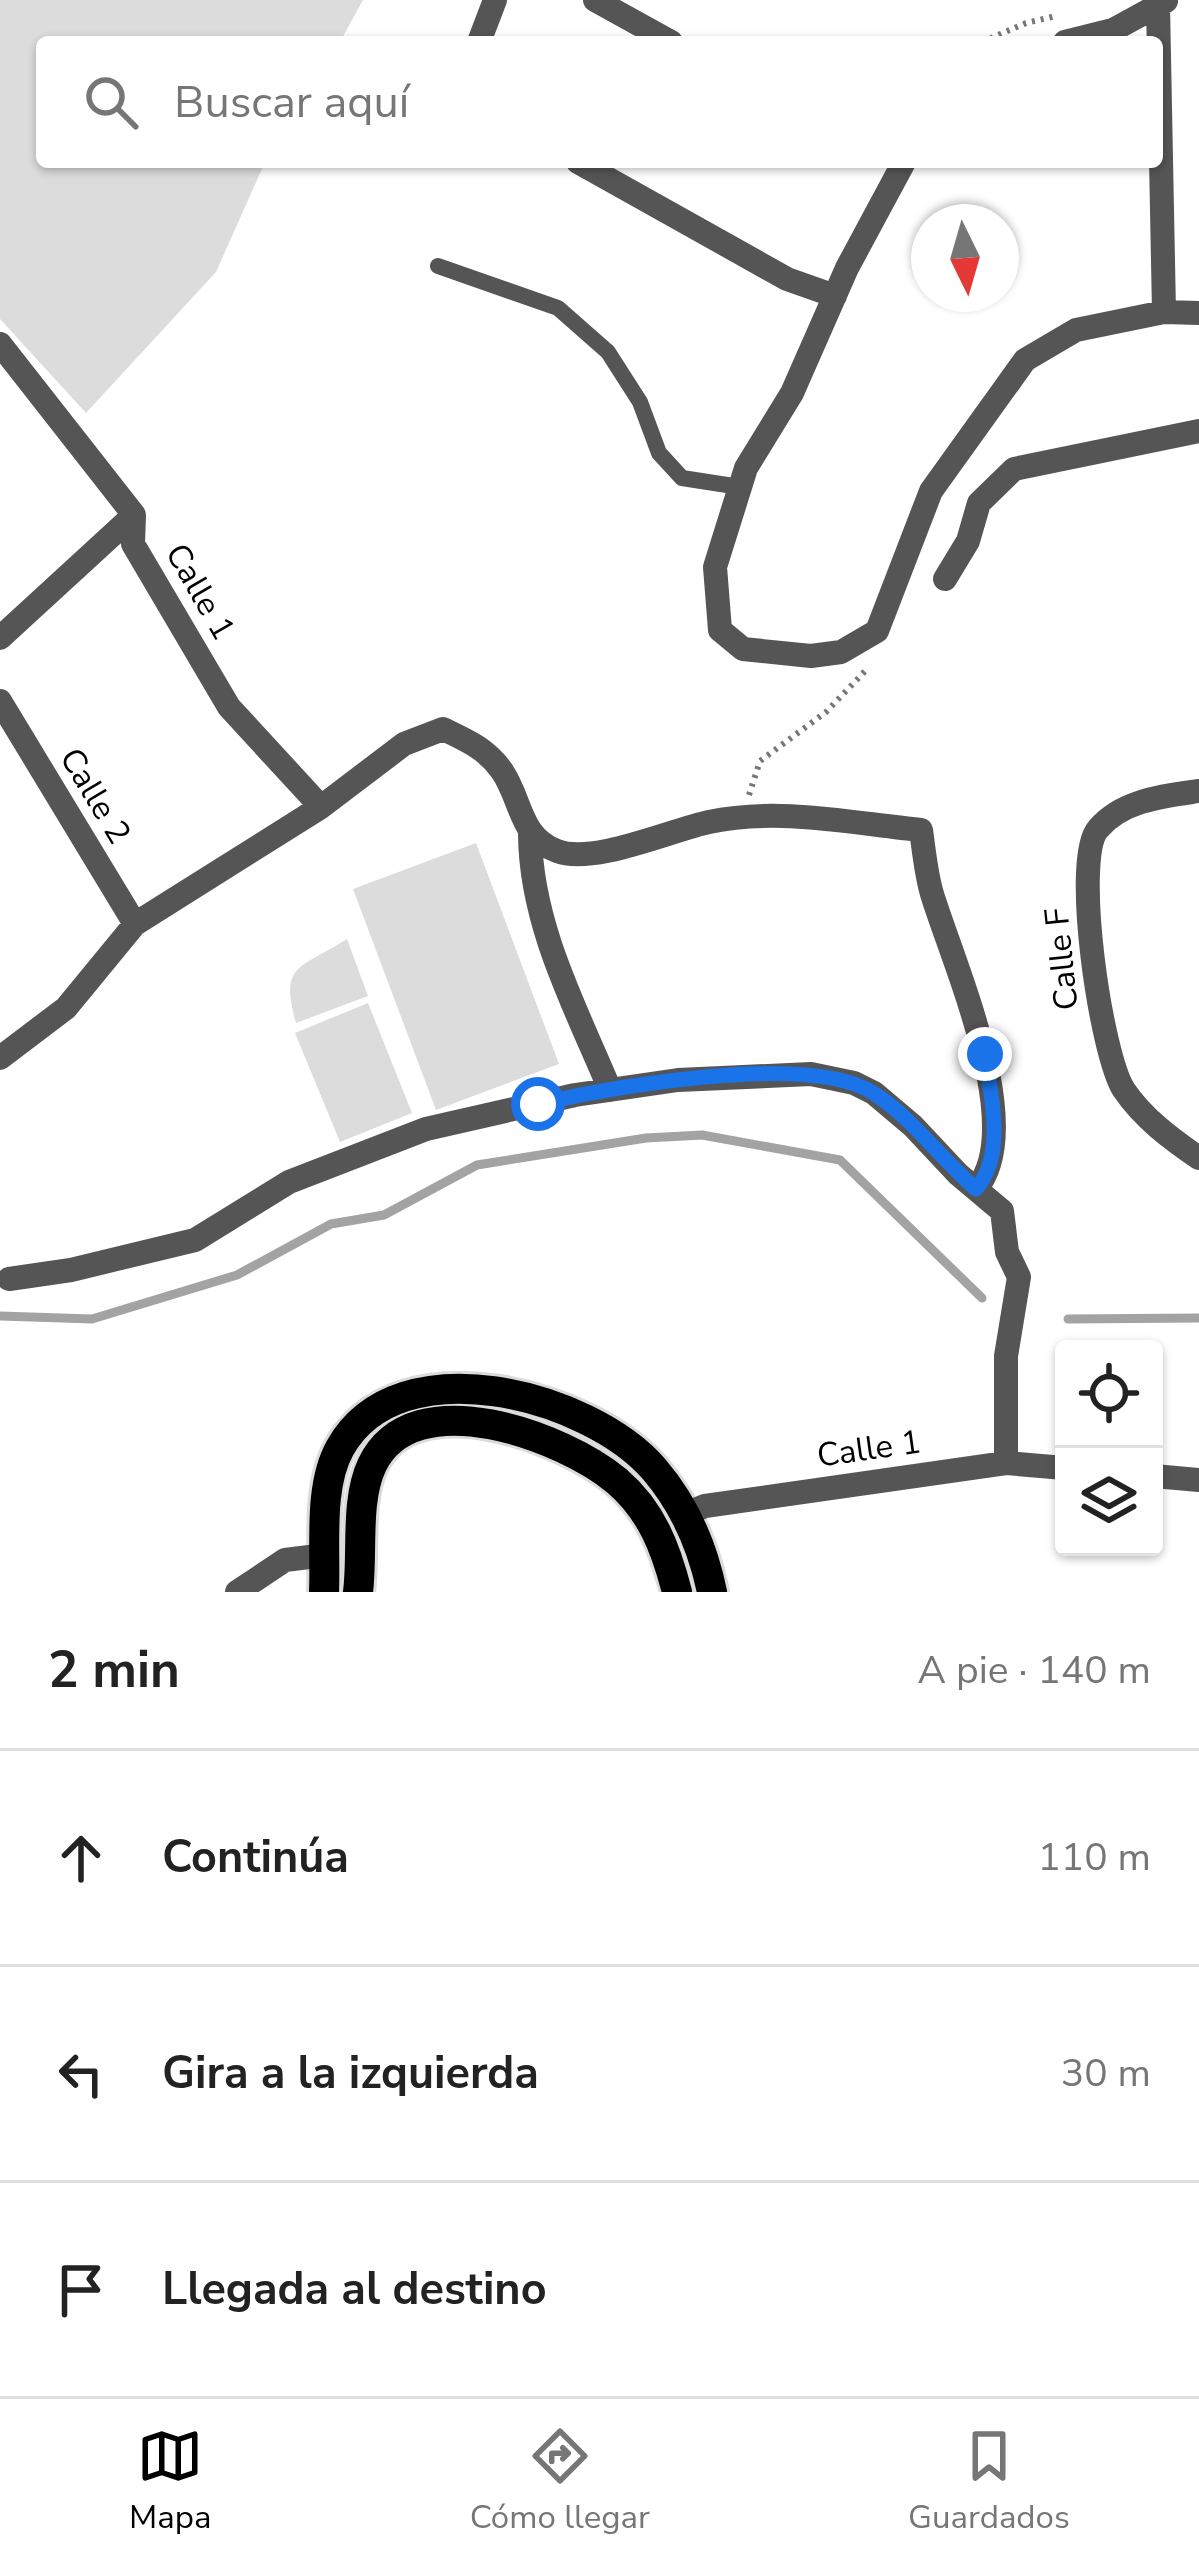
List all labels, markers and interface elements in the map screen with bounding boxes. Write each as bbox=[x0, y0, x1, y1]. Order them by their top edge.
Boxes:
search box bbox=[36, 36, 1163, 168]
icon: search bbox=[78, 69, 144, 135]
text: Buscar aquí bbox=[174, 72, 409, 133]
north arrow bbox=[911, 204, 1019, 312]
street label: Calle 1 bbox=[154, 536, 246, 648]
street label: Calle 2 bbox=[49, 740, 141, 852]
street label: Calle F bbox=[1034, 906, 1090, 1012]
route end bbox=[958, 1027, 1012, 1081]
route start bbox=[511, 1077, 565, 1131]
map controls bbox=[1055, 1340, 1163, 1556]
button: locate bbox=[1055, 1340, 1163, 1448]
street label: Calle 1 bbox=[814, 1419, 924, 1479]
button: layers bbox=[1055, 1448, 1163, 1556]
text: 2 min bbox=[48, 1635, 180, 1705]
text: A pie · 140 m bbox=[917, 1644, 1151, 1697]
icon: ahead bbox=[48, 1825, 114, 1891]
text: Continúa bbox=[162, 1827, 349, 1888]
text: 110 m bbox=[1037, 1831, 1151, 1884]
icon: left bbox=[48, 2041, 114, 2107]
text: Gira a la izquierda bbox=[162, 2043, 539, 2104]
text: 30 m bbox=[1061, 2047, 1151, 2100]
icon: arrive bbox=[48, 2257, 114, 2323]
text: Llegada al destino bbox=[162, 2259, 547, 2320]
tab: Mapa bbox=[129, 2423, 212, 2540]
tab: Cómo llegar bbox=[470, 2423, 650, 2540]
tab: Guardados bbox=[908, 2423, 1070, 2540]

